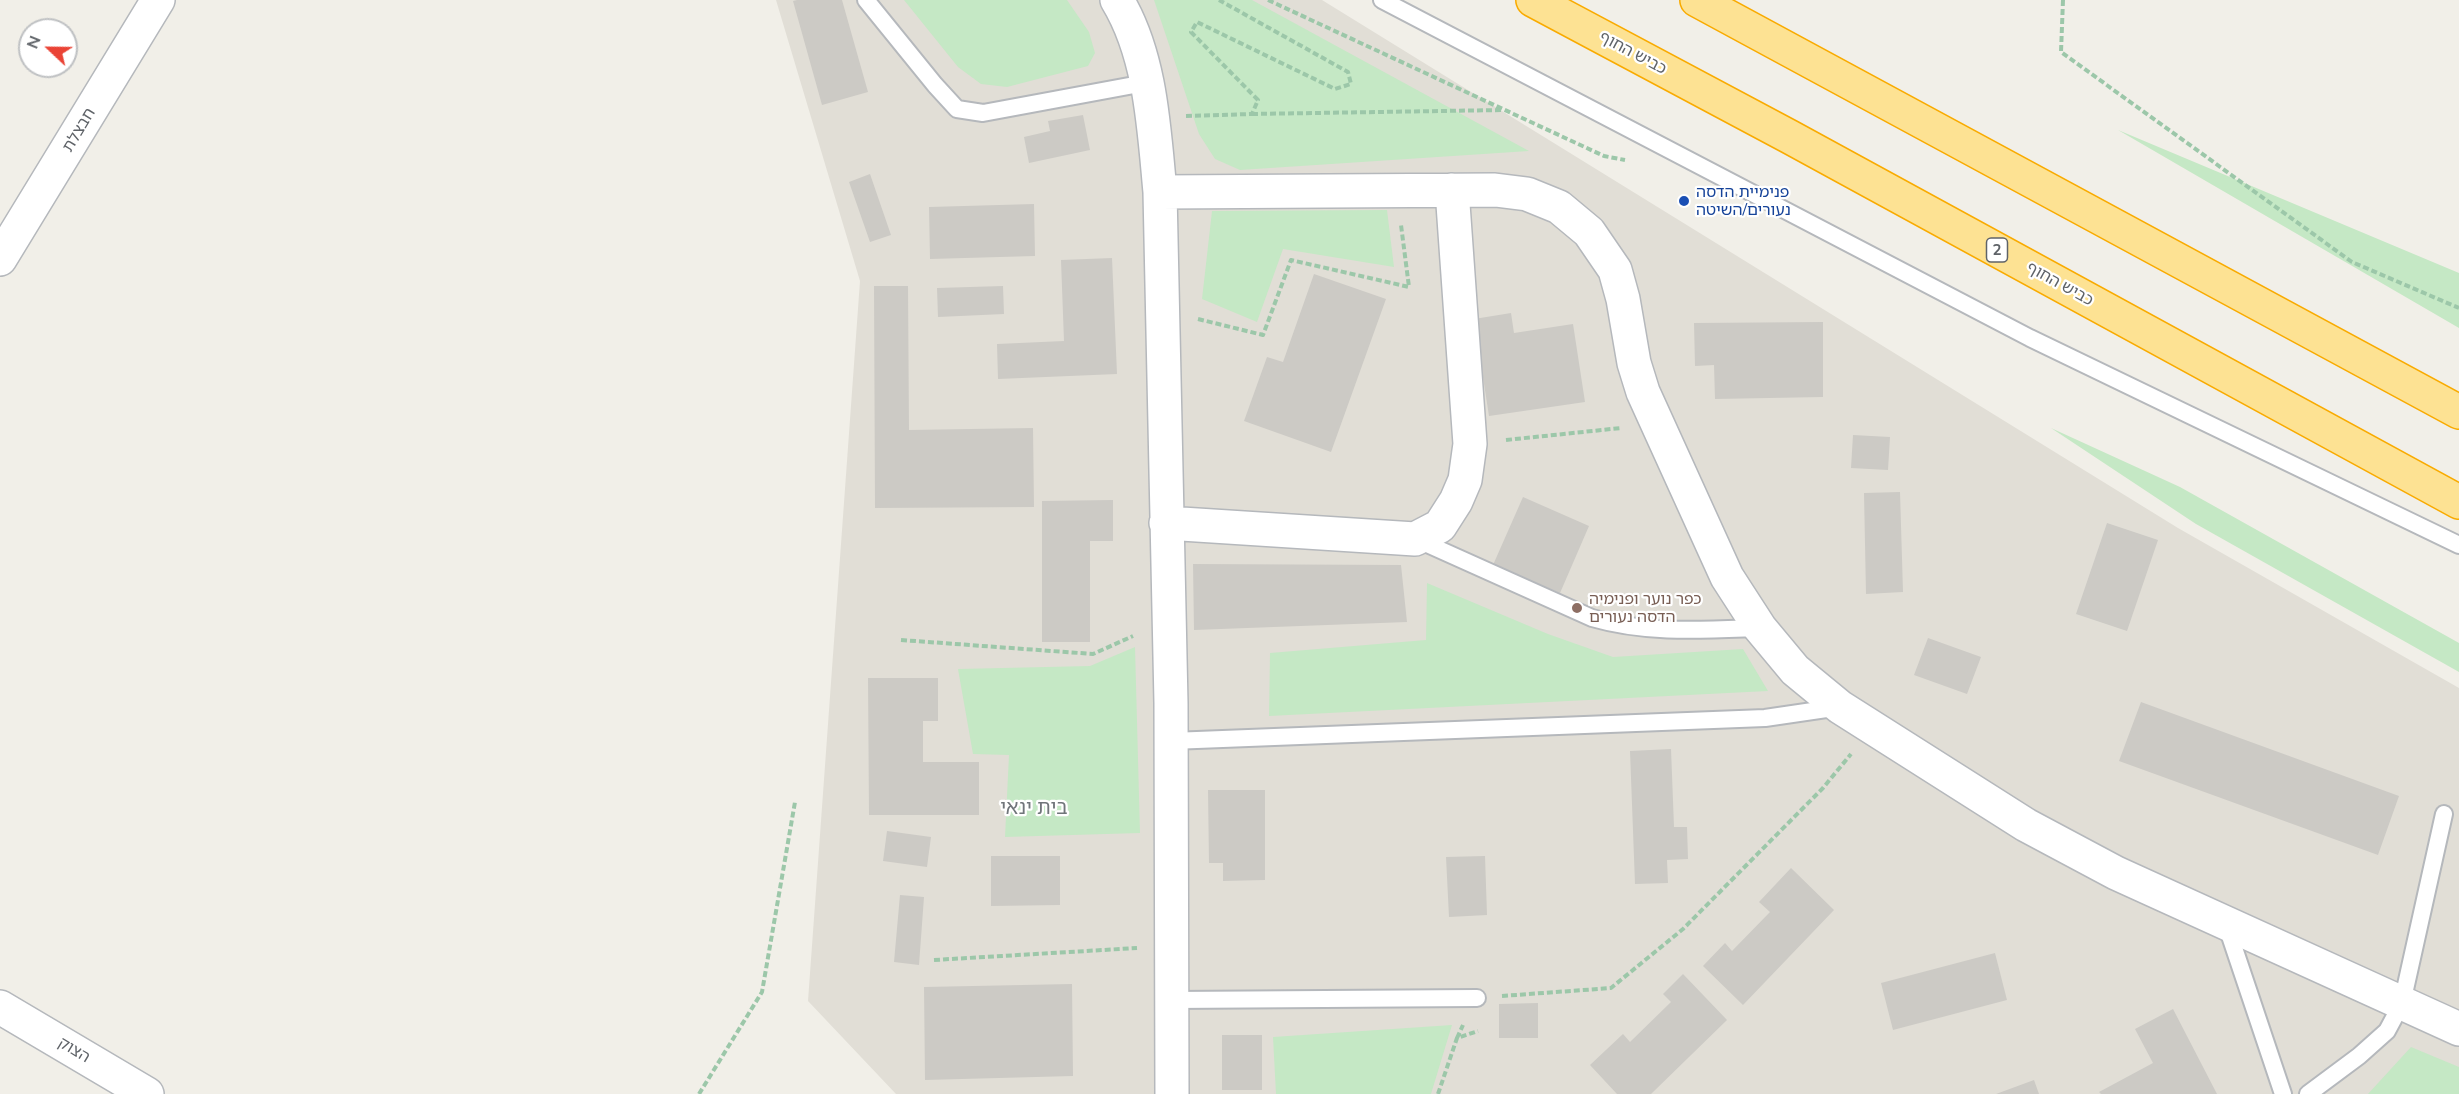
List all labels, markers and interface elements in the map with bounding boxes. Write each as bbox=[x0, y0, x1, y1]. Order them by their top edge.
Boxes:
north arrow bbox=[18, 18, 78, 78]
street label: כביש החוף bbox=[1596, 27, 1670, 79]
text: N bbox=[22, 33, 45, 51]
street label: חבצלת bbox=[58, 105, 100, 155]
place label: פנימיית הדסה נעורים/השיטה bbox=[1696, 182, 1791, 220]
marker: פנימיית הדסה נעורים/השיטה bbox=[1677, 194, 1691, 208]
road number: 2 bbox=[1986, 238, 2008, 262]
street label: כביש החוף bbox=[2023, 258, 2097, 310]
place label: כפר נוער ופנימיה הדסה נעורים bbox=[1589, 589, 1701, 627]
marker: כפר נוער ופנימיה הדסה נעורים bbox=[1570, 601, 1584, 615]
district label: בית ינאי bbox=[1000, 796, 1068, 820]
street label: הצוק bbox=[55, 1033, 93, 1067]

